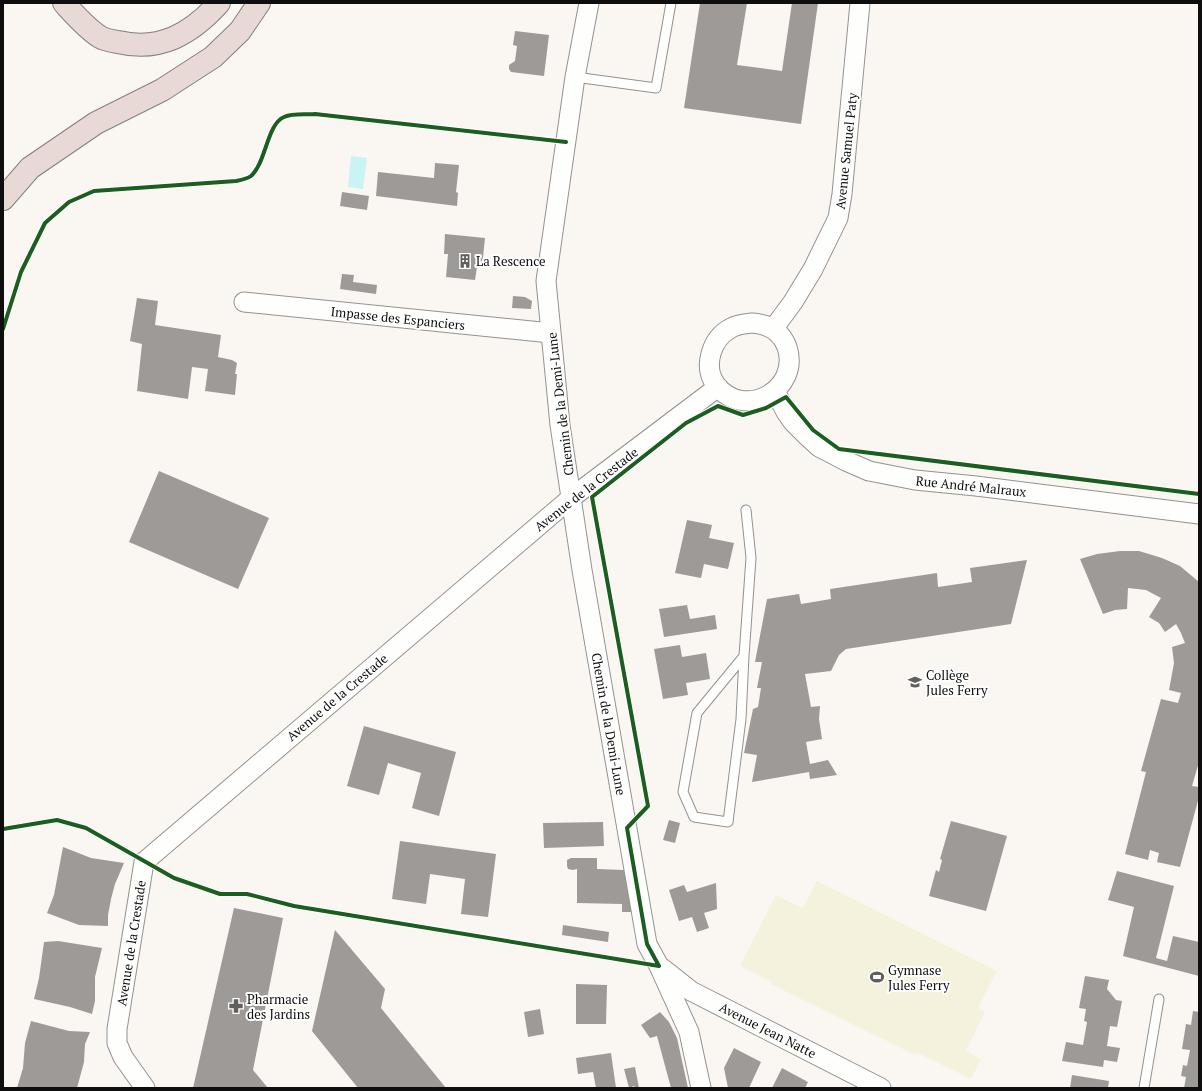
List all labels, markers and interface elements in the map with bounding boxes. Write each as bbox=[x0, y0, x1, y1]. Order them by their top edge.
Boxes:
street label: Avenue Samuel Paty bbox=[831, 91, 861, 210]
place label: La Rescence bbox=[476, 252, 546, 270]
building icon: La Rescence bbox=[457, 253, 473, 269]
street label: Impasse des Espanciers bbox=[330, 302, 466, 334]
street label: Chemin de la Demi-Lune bbox=[542, 331, 578, 477]
street label: Avenue de la Crestade bbox=[530, 443, 642, 535]
street label: Rue André Malraux bbox=[915, 471, 1027, 501]
street label: Avenue de la Crestade bbox=[283, 649, 391, 745]
street label: Chemin de la Demi-Lune bbox=[588, 651, 630, 797]
place label: Collège Jules Ferry bbox=[926, 666, 988, 699]
school or university icon: Collège Jules Ferry bbox=[907, 674, 923, 690]
street label: Avenue de la Crestade bbox=[112, 879, 150, 1007]
place label: Gymnase Jules Ferry bbox=[888, 961, 950, 994]
sports icon: Gymnase Jules Ferry bbox=[869, 969, 885, 985]
place label: Pharmacie des Jardins bbox=[247, 990, 310, 1023]
pharmacy icon: Pharmacie des Jardins bbox=[228, 998, 244, 1014]
street label: Avenue Jean Natte bbox=[717, 998, 819, 1062]

